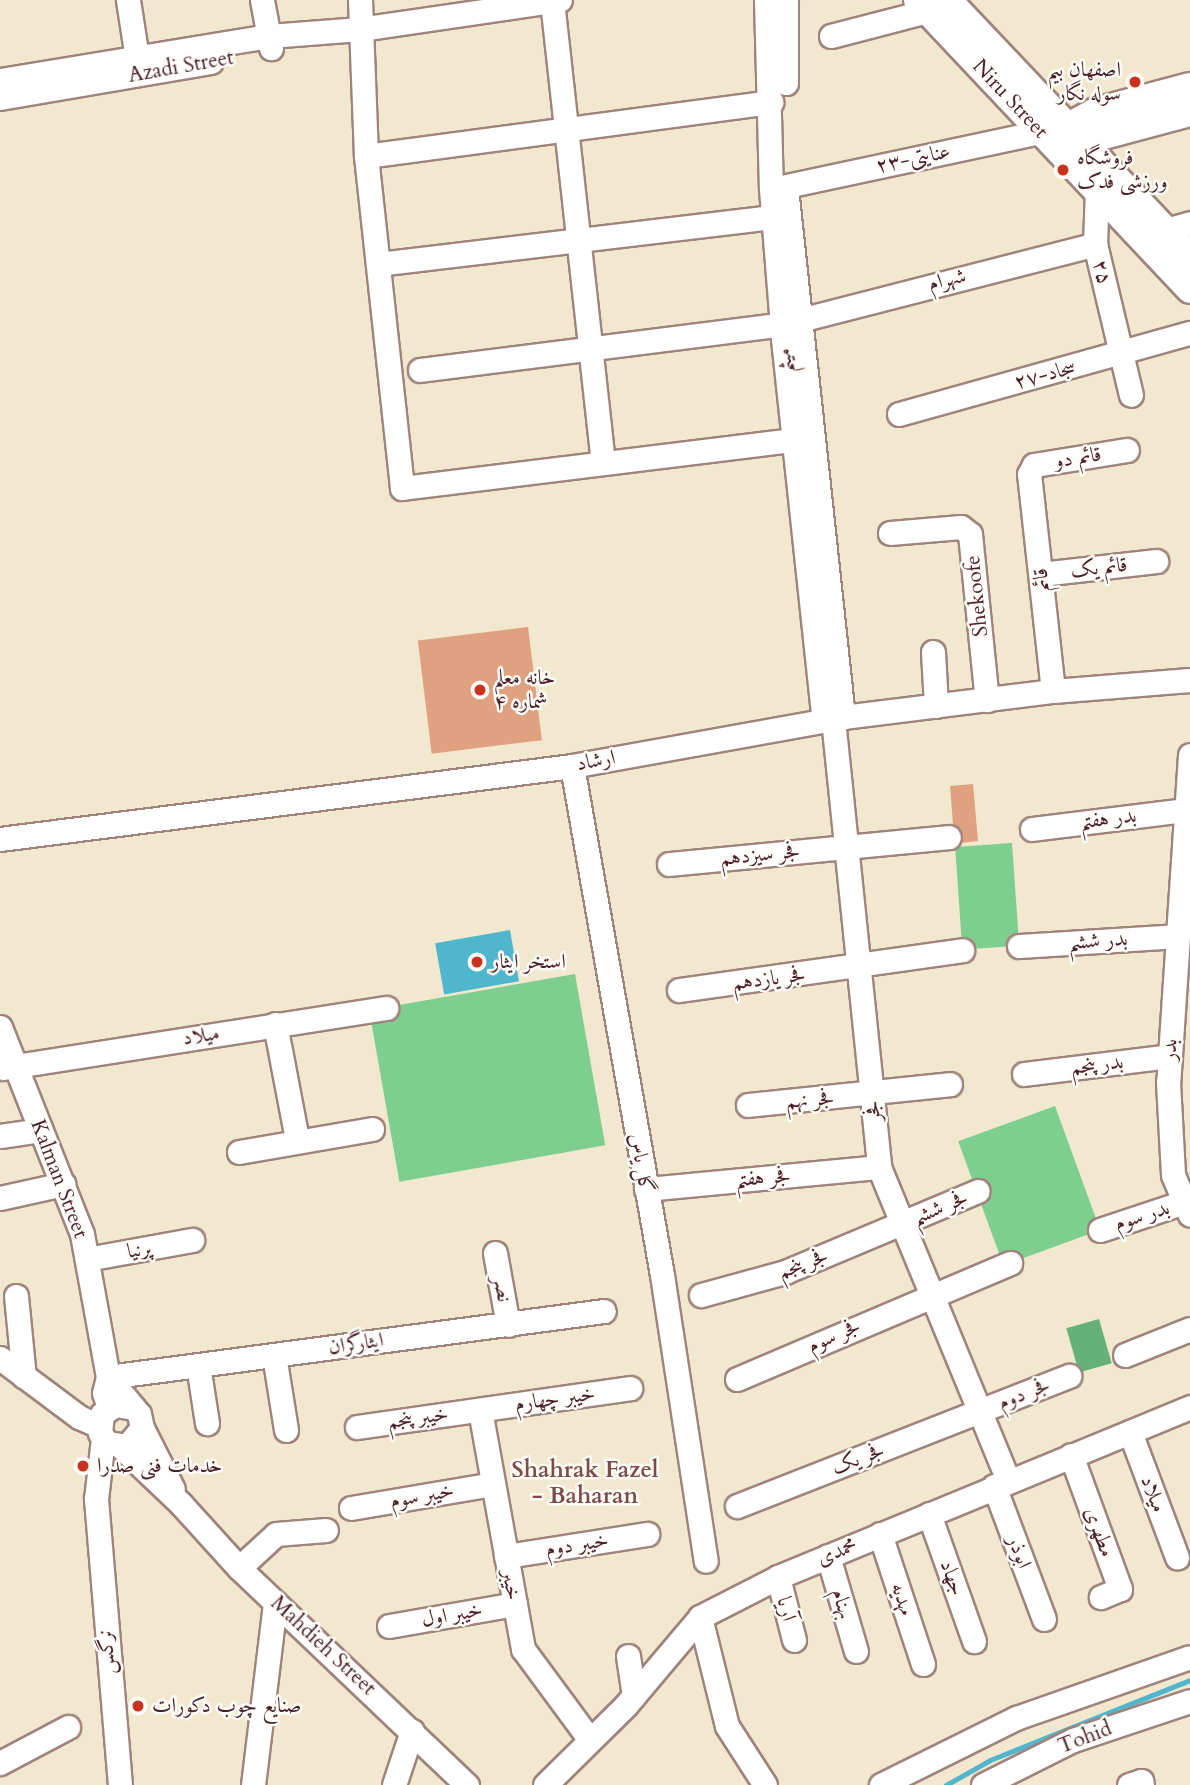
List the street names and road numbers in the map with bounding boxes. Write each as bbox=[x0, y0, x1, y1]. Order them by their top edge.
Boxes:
street label: Azadi Street bbox=[126, 45, 236, 89]
street label: Niru Street bbox=[967, 54, 1053, 144]
street label: ۲۳-عنایتی bbox=[874, 139, 952, 179]
street label: ۲۵ bbox=[1087, 257, 1117, 287]
street label: شهرام bbox=[925, 263, 969, 297]
street label: میثم bbox=[771, 347, 799, 375]
street label: ۲۷-سجاد bbox=[1011, 355, 1079, 395]
street label: قائم دو bbox=[1053, 442, 1103, 474]
street label: قائم یک bbox=[1069, 552, 1129, 584]
street label: Shekoofe bbox=[960, 554, 994, 638]
street label: قائم bbox=[1028, 567, 1056, 593]
street label: ارشاد bbox=[575, 745, 617, 777]
street label: بدر هفتم bbox=[1078, 803, 1138, 835]
street label: فجر سیزدهم bbox=[719, 838, 801, 872]
street label: بدر ششم bbox=[1067, 926, 1129, 956]
street label: فجر یازدهم bbox=[731, 962, 807, 996]
street label: میلاد bbox=[181, 1021, 221, 1051]
street label: بدر bbox=[1157, 1038, 1183, 1062]
street label: بدر پنجم bbox=[1069, 1049, 1125, 1081]
street label: فجر نهم bbox=[785, 1085, 835, 1115]
street label: فجر bbox=[860, 1099, 886, 1123]
street label: Kalman Street bbox=[25, 1116, 93, 1242]
street label: گل یاس bbox=[623, 1131, 659, 1195]
street label: فجر هفتم bbox=[734, 1163, 792, 1193]
street label: فجر ششم bbox=[908, 1185, 972, 1231]
street label: بدر سوم bbox=[1111, 1195, 1173, 1237]
street label: پرنیا bbox=[125, 1236, 153, 1264]
street label: فجر پنجم bbox=[774, 1243, 832, 1285]
street label: نصر bbox=[487, 1274, 517, 1304]
street label: فجر سوم bbox=[804, 1313, 864, 1359]
street label: ایثارگران bbox=[327, 1328, 385, 1360]
street label: فجر دوم bbox=[994, 1372, 1054, 1416]
street label: خیبر چهارم bbox=[513, 1381, 597, 1417]
street label: خیبر پنجم bbox=[386, 1401, 450, 1435]
street label: فجر یک bbox=[828, 1437, 888, 1481]
street label: میلاد bbox=[1135, 1472, 1171, 1516]
street label: خیبر سوم bbox=[388, 1478, 456, 1514]
street label: مطهری bbox=[1078, 1504, 1120, 1560]
street label: خیبر دوم bbox=[544, 1528, 610, 1562]
street label: محمدی bbox=[813, 1532, 861, 1572]
street label: ابوذر bbox=[1001, 1532, 1037, 1572]
street label: جهاد bbox=[934, 1557, 970, 1599]
street label: خیبر bbox=[496, 1568, 526, 1602]
street label: مهدیه bbox=[885, 1579, 919, 1619]
street label: بهنام bbox=[826, 1586, 858, 1622]
street label: Mahdieh Street bbox=[265, 1591, 381, 1701]
street label: آریا bbox=[771, 1594, 801, 1624]
street label: خیبر اول bbox=[419, 1597, 485, 1633]
street label: نرگس bbox=[93, 1629, 121, 1675]
street label: Tohid bbox=[1055, 1716, 1115, 1760]

